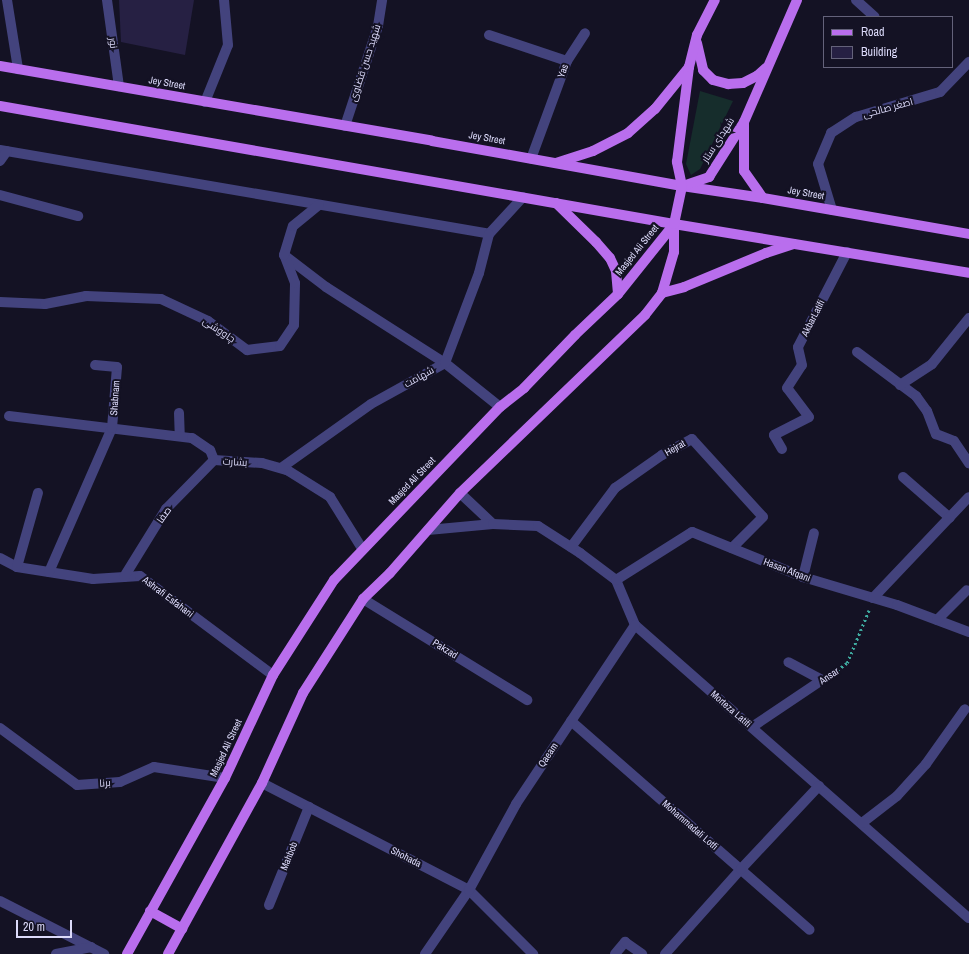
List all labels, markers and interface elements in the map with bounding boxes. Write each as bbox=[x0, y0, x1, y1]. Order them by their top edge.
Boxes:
legend bbox=[823, 16, 953, 68]
street label: شهید حسن قضاوی bbox=[347, 23, 383, 103]
text: Road bbox=[861, 24, 885, 40]
street label: نور bbox=[106, 37, 120, 49]
text: Building bbox=[861, 44, 897, 60]
street label: Yas bbox=[555, 63, 571, 79]
street label: Jey Street bbox=[148, 74, 186, 92]
street label: اصغر صالحی bbox=[862, 96, 914, 120]
street label: شهدای ستار bbox=[699, 115, 737, 165]
street label: Jey Street bbox=[468, 129, 506, 147]
street label: Jey Street bbox=[787, 184, 825, 202]
street label: Masjed Ali Street bbox=[613, 222, 661, 278]
street label: AkbarLatifi bbox=[799, 298, 827, 338]
street label: چاووشی bbox=[201, 315, 237, 345]
street label: شهامت bbox=[402, 364, 436, 390]
street label: Shabnam bbox=[108, 380, 122, 416]
street label: Hejrat bbox=[663, 437, 687, 459]
street label: Masjed Ali Street bbox=[386, 454, 438, 508]
street label: بشارت bbox=[222, 455, 248, 469]
street label: صفا bbox=[154, 504, 174, 526]
street label: Hasan Afqani bbox=[762, 555, 812, 585]
street label: Ashrafi Esfahani bbox=[140, 574, 196, 620]
street label: Pakzad bbox=[430, 637, 460, 661]
street label: Ansar bbox=[817, 665, 841, 687]
street label: Morteza Latifi bbox=[708, 688, 754, 730]
street label: Masjed Ali Street bbox=[207, 717, 245, 779]
street label: Qaeam bbox=[536, 740, 560, 770]
street label: برنا bbox=[99, 777, 111, 789]
street label: Mohammadali Lotfi bbox=[660, 797, 720, 853]
street label: Mahbob bbox=[278, 840, 300, 872]
street label: Shohada bbox=[389, 844, 423, 870]
scale bar bbox=[18, 912, 74, 938]
text: 20 m bbox=[23, 919, 45, 935]

